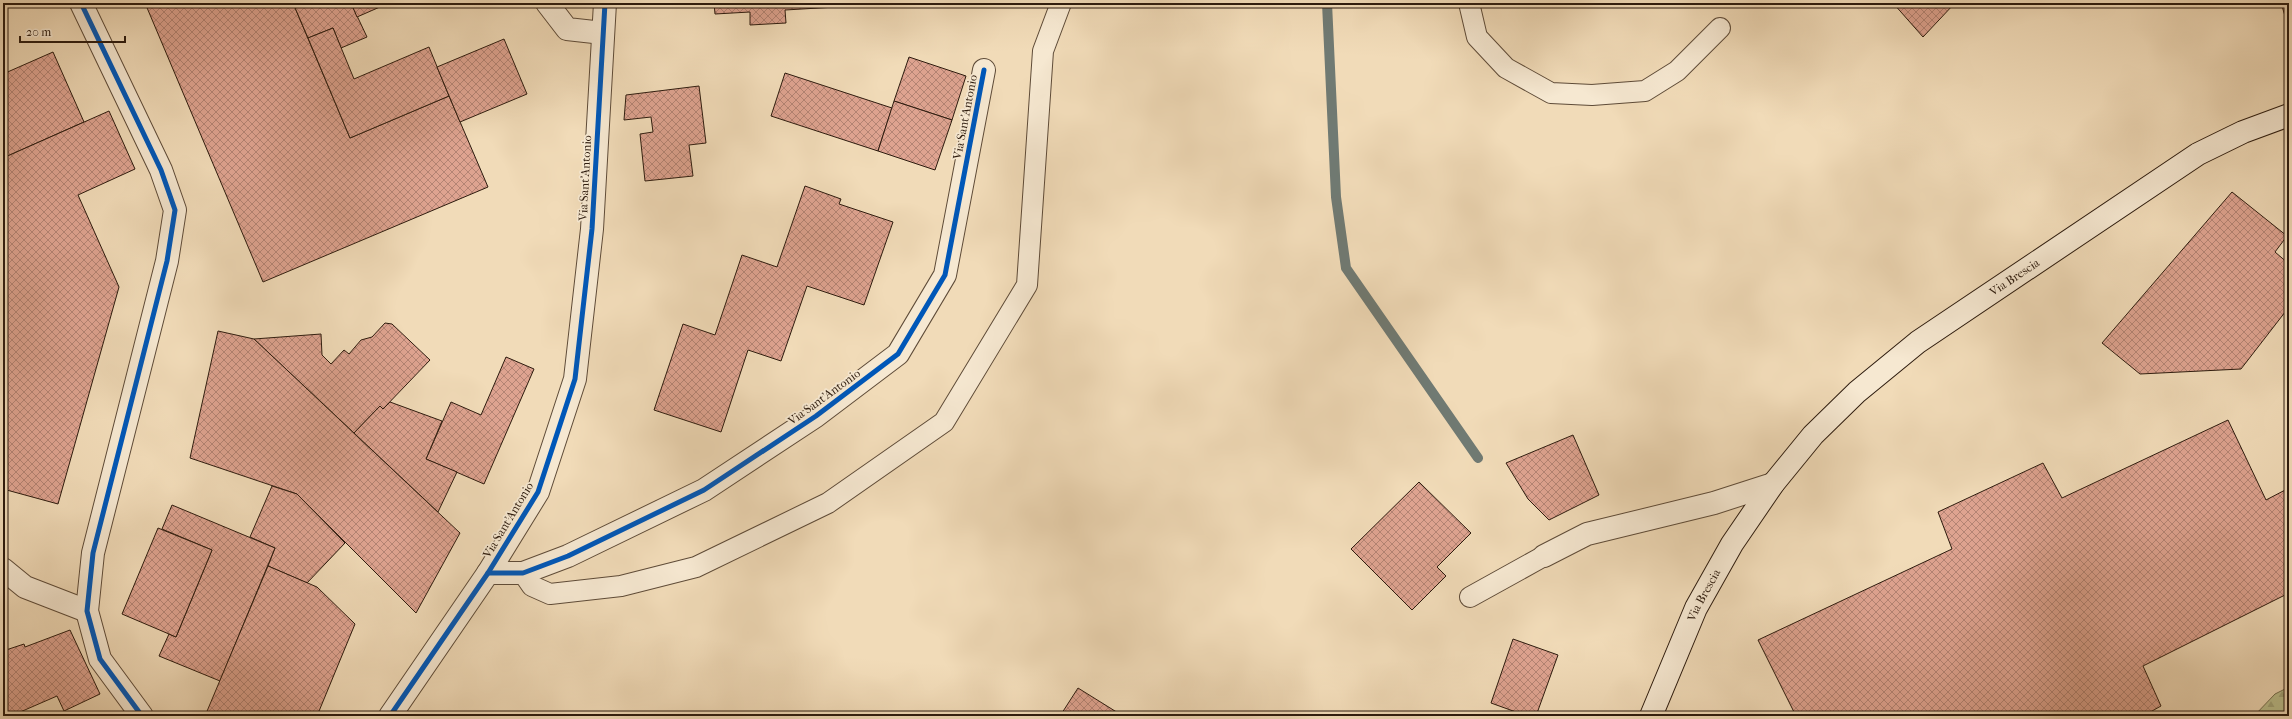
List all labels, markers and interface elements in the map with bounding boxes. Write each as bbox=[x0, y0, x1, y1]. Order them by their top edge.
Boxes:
scale bar bbox=[20, 18, 125, 44]
text: 20 m bbox=[26, 25, 51, 39]
street label: Via Sant'Antonio bbox=[950, 74, 980, 161]
street label: Via Sant'Antonio bbox=[576, 135, 594, 222]
street label: Via Brescia bbox=[1986, 255, 2042, 299]
street label: Via Sant'Antonio bbox=[784, 366, 863, 428]
street label: Via Sant'Antonio bbox=[479, 480, 536, 561]
street label: Via Brescia bbox=[1684, 566, 1724, 624]

